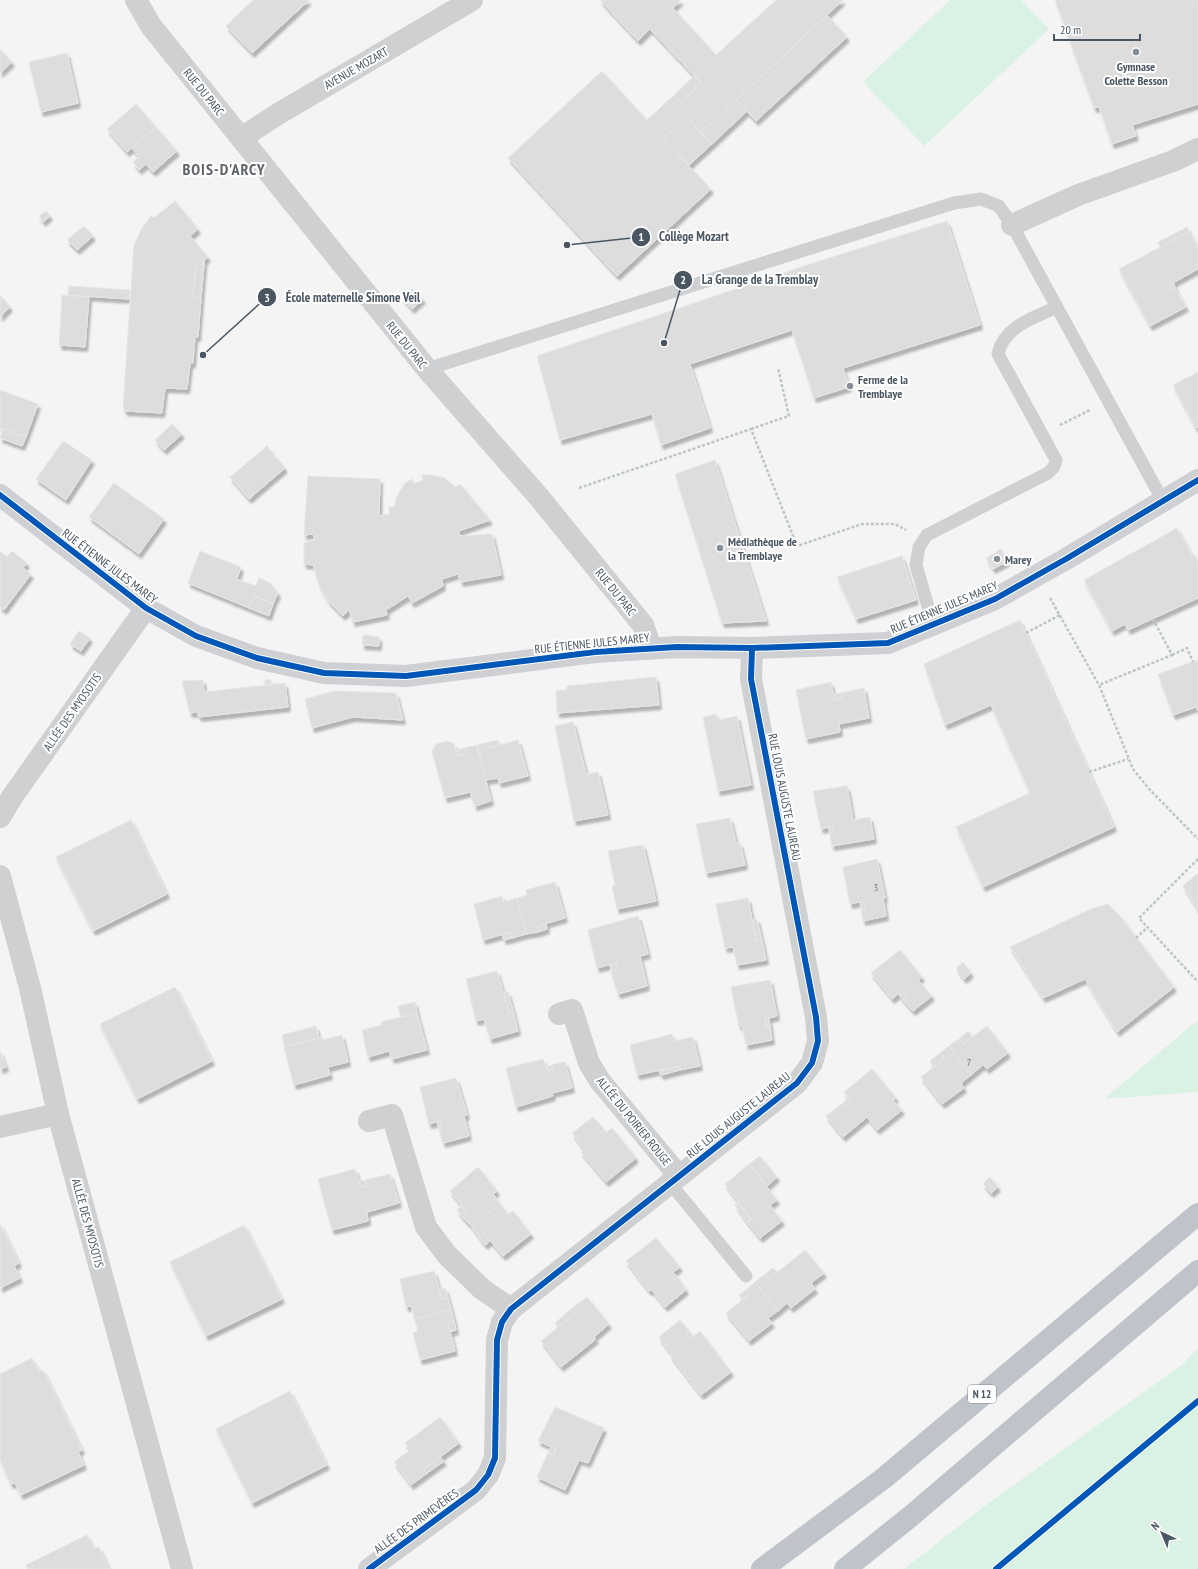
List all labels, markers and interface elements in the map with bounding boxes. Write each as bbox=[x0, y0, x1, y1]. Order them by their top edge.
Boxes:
scale bar bbox=[1054, 16, 1140, 42]
text: 20 m bbox=[1060, 22, 1081, 37]
street label: AVENUE MOZART bbox=[321, 43, 391, 92]
marker: Gymnase Colette Besson bbox=[1131, 47, 1141, 57]
place label: Gymnase Colette Besson bbox=[1104, 59, 1168, 88]
street label: RUE DU PARC bbox=[180, 65, 228, 119]
district label: BOIS-D'ARCY bbox=[182, 159, 266, 179]
callout: Collège Mozart bbox=[631, 224, 737, 249]
text: Collège Mozart bbox=[659, 228, 729, 245]
text: 1 bbox=[638, 229, 644, 244]
callout: La Grange de la Tremblay bbox=[673, 267, 826, 292]
text: La Grange de la Tremblay bbox=[702, 271, 819, 288]
text: 2 bbox=[680, 272, 686, 287]
callout: École maternelle Simone Veil bbox=[257, 285, 428, 310]
text: École maternelle Simone Veil bbox=[286, 289, 421, 306]
text: 3 bbox=[264, 290, 270, 305]
street label: RUE DU PARC bbox=[383, 318, 431, 372]
place label: Ferme de la Tremblaye bbox=[858, 372, 908, 401]
marker: Ferme de la Tremblaye bbox=[845, 381, 855, 391]
street label: RUE ÉTIENNE JULES MAREY bbox=[59, 525, 161, 607]
place label: Médiathèque de la Tremblaye bbox=[728, 534, 797, 563]
marker: Médiathèque de la Tremblaye bbox=[715, 543, 725, 553]
place label: Marey bbox=[1005, 552, 1031, 567]
marker: Marey bbox=[992, 554, 1002, 564]
street label: RUE DU PARC bbox=[592, 565, 640, 619]
street label: RUE ÉTIENNE JULES MAREY bbox=[888, 577, 1001, 636]
street label: RUE ÉTIENNE JULES MAREY bbox=[534, 629, 651, 656]
street label: ALLÉE DES MYOSOTIS bbox=[40, 670, 104, 754]
street label: RUE LOUIS AUGUSTE LAUREAU bbox=[765, 732, 805, 862]
house number: 3 bbox=[874, 881, 878, 894]
house number: 7 bbox=[967, 1056, 971, 1069]
street label: RUE LOUIS AUGUSTE LAUREAU bbox=[683, 1069, 793, 1161]
street label: ALLÉE DU POIRIER ROUGE bbox=[594, 1074, 674, 1168]
street label: ALLÉE DES MYOSOTIS bbox=[69, 1177, 107, 1269]
road number: N 12 bbox=[968, 1385, 996, 1403]
street label: ALLÉE DES PRIMEVÈRES bbox=[371, 1485, 461, 1557]
north arrow bbox=[1142, 1513, 1182, 1553]
text: N bbox=[1148, 1519, 1162, 1533]

